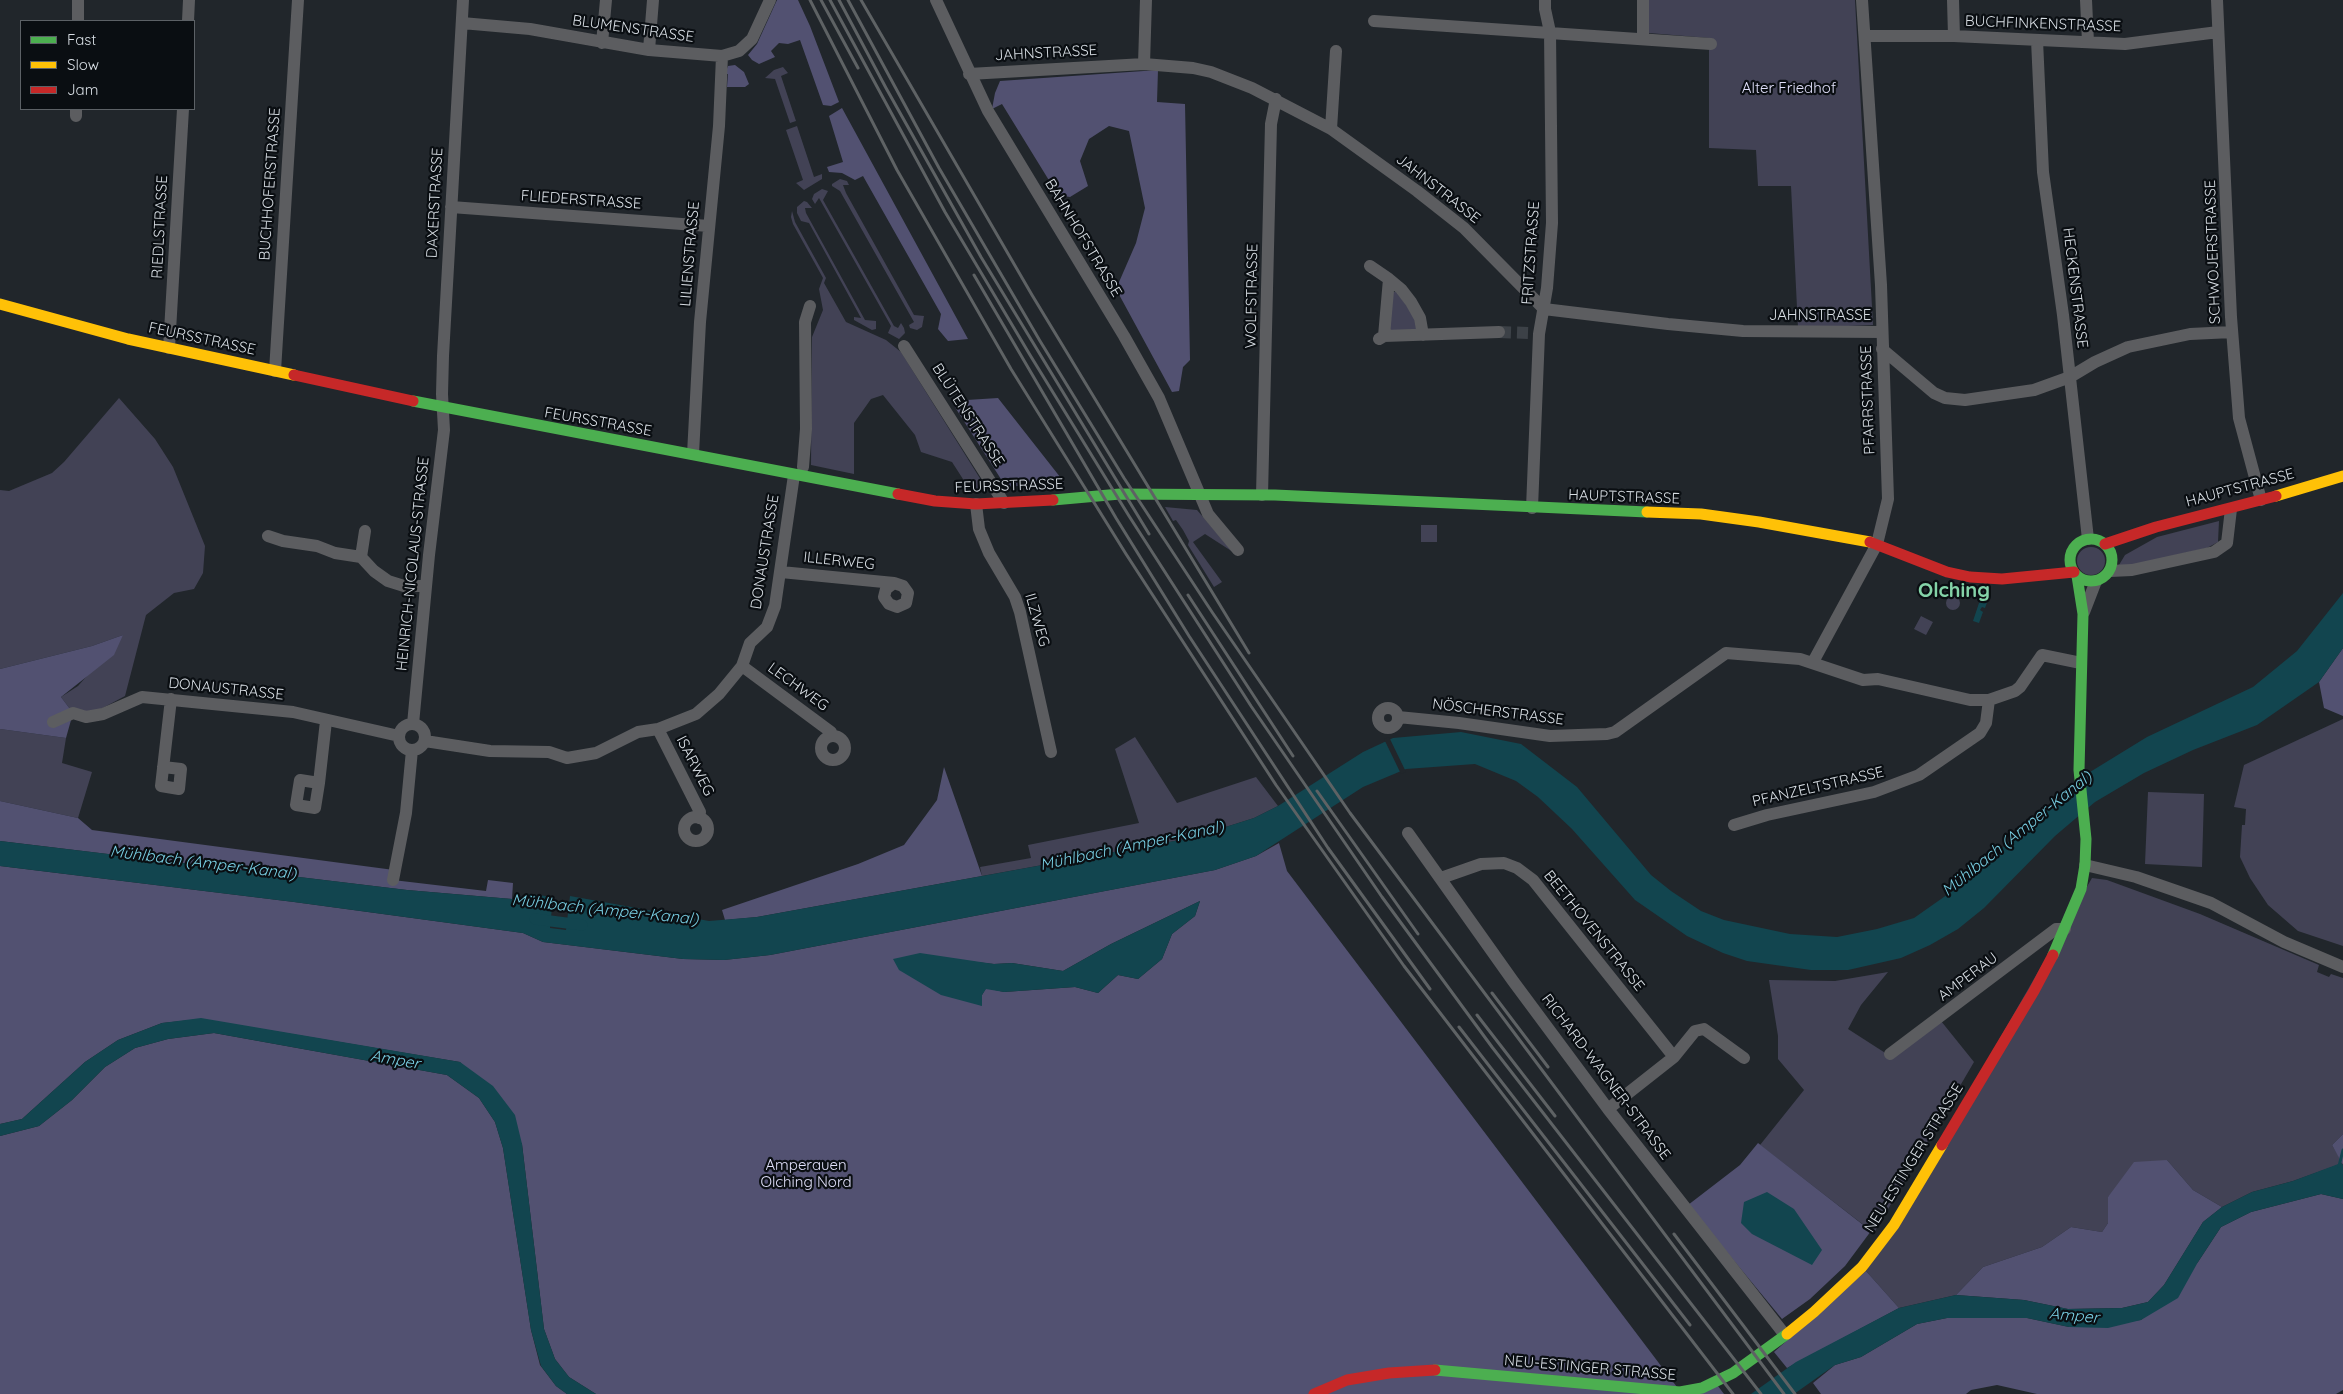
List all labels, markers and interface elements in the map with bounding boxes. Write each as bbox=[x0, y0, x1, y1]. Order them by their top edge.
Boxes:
street label: BLUMENSTRASSE bbox=[571, 12, 695, 46]
street label: BUCHFINKENSTRASSE bbox=[1965, 12, 2121, 36]
legend bbox=[20, 20, 195, 110]
text: Fast bbox=[67, 30, 96, 49]
street label: JAHNSTRASSE bbox=[994, 41, 1098, 65]
text: Slow bbox=[67, 55, 99, 74]
park label: Alter Friedhof bbox=[1742, 79, 1836, 97]
text: Jam bbox=[67, 80, 98, 99]
street label: BUCHHOFERSTRASSE bbox=[256, 107, 284, 261]
street label: DAXERSTRASSE bbox=[423, 147, 447, 259]
street label: JAHNSTRASSE bbox=[1392, 150, 1484, 228]
street label: RIEDLSTRASSE bbox=[148, 175, 172, 279]
street label: BAHNHOFSTRASSE bbox=[1041, 176, 1125, 300]
street label: SCHWOJERSTRASSE bbox=[2201, 179, 2225, 325]
street label: FLIEDERSTRASSE bbox=[520, 187, 642, 213]
street label: LILIENSTRASSE bbox=[676, 201, 704, 307]
street label: FRITZSTRASSE bbox=[1518, 201, 1544, 305]
street label: HECKENSTRASSE bbox=[2059, 227, 2091, 349]
street label: WOLFSTRASSE bbox=[1242, 243, 1262, 349]
street label: JAHNSTRASSE bbox=[1769, 306, 1871, 324]
street label: FEURSSTRASSE bbox=[147, 319, 257, 359]
street label: PFARRSTRASSE bbox=[1857, 345, 1879, 455]
street label: BLÜTENSTRASSE bbox=[928, 360, 1008, 470]
street label: FEURSSTRASSE bbox=[543, 404, 653, 440]
street label: HEINRICH-NICOLAUS-STRASSE bbox=[393, 456, 433, 672]
street label: HAUPTSTRASSE bbox=[2184, 465, 2296, 511]
street label: FEURSSTRASSE bbox=[954, 475, 1064, 497]
street label: HAUPTSTRASSE bbox=[1568, 486, 1680, 508]
street label: DONAUSTRASSE bbox=[747, 493, 783, 611]
street label: ILLERWEG bbox=[802, 548, 876, 574]
district label: Olching bbox=[1918, 579, 1990, 603]
street label: ILZWEG bbox=[1021, 591, 1053, 649]
street label: LECHWEG bbox=[764, 659, 832, 715]
street label: DONAUSTRASSE bbox=[167, 674, 285, 704]
street label: NÖSCHERSTRASSE bbox=[1431, 695, 1565, 729]
street label: ISARWEG bbox=[672, 733, 718, 799]
street label: PFANZELTSTRASSE bbox=[1750, 763, 1886, 811]
water label: Mühlbach (Amper-Kanal) bbox=[1938, 768, 2096, 900]
water label: Mühlbach (Amper-Kanal) bbox=[1038, 817, 1226, 875]
water label: Mühlbach (Amper-Kanal) bbox=[109, 842, 297, 884]
street label: BEETHOVENSTRASSE bbox=[1540, 867, 1648, 995]
water label: Mühlbach (Amper-Kanal) bbox=[511, 891, 699, 929]
street label: AMPERAU bbox=[1935, 949, 2001, 1005]
street label: RICHARD-WAGNER-STRASSE bbox=[1538, 991, 1674, 1163]
water label: Amper bbox=[369, 1046, 421, 1074]
street label: NEU-ESTINGER STRASSE bbox=[1861, 1080, 1967, 1236]
park label: Amperauen Olching Nord bbox=[761, 1156, 851, 1191]
water label: Amper bbox=[2048, 1304, 2100, 1328]
street label: NEU-ESTINGER STRASSE bbox=[1503, 1352, 1677, 1384]

